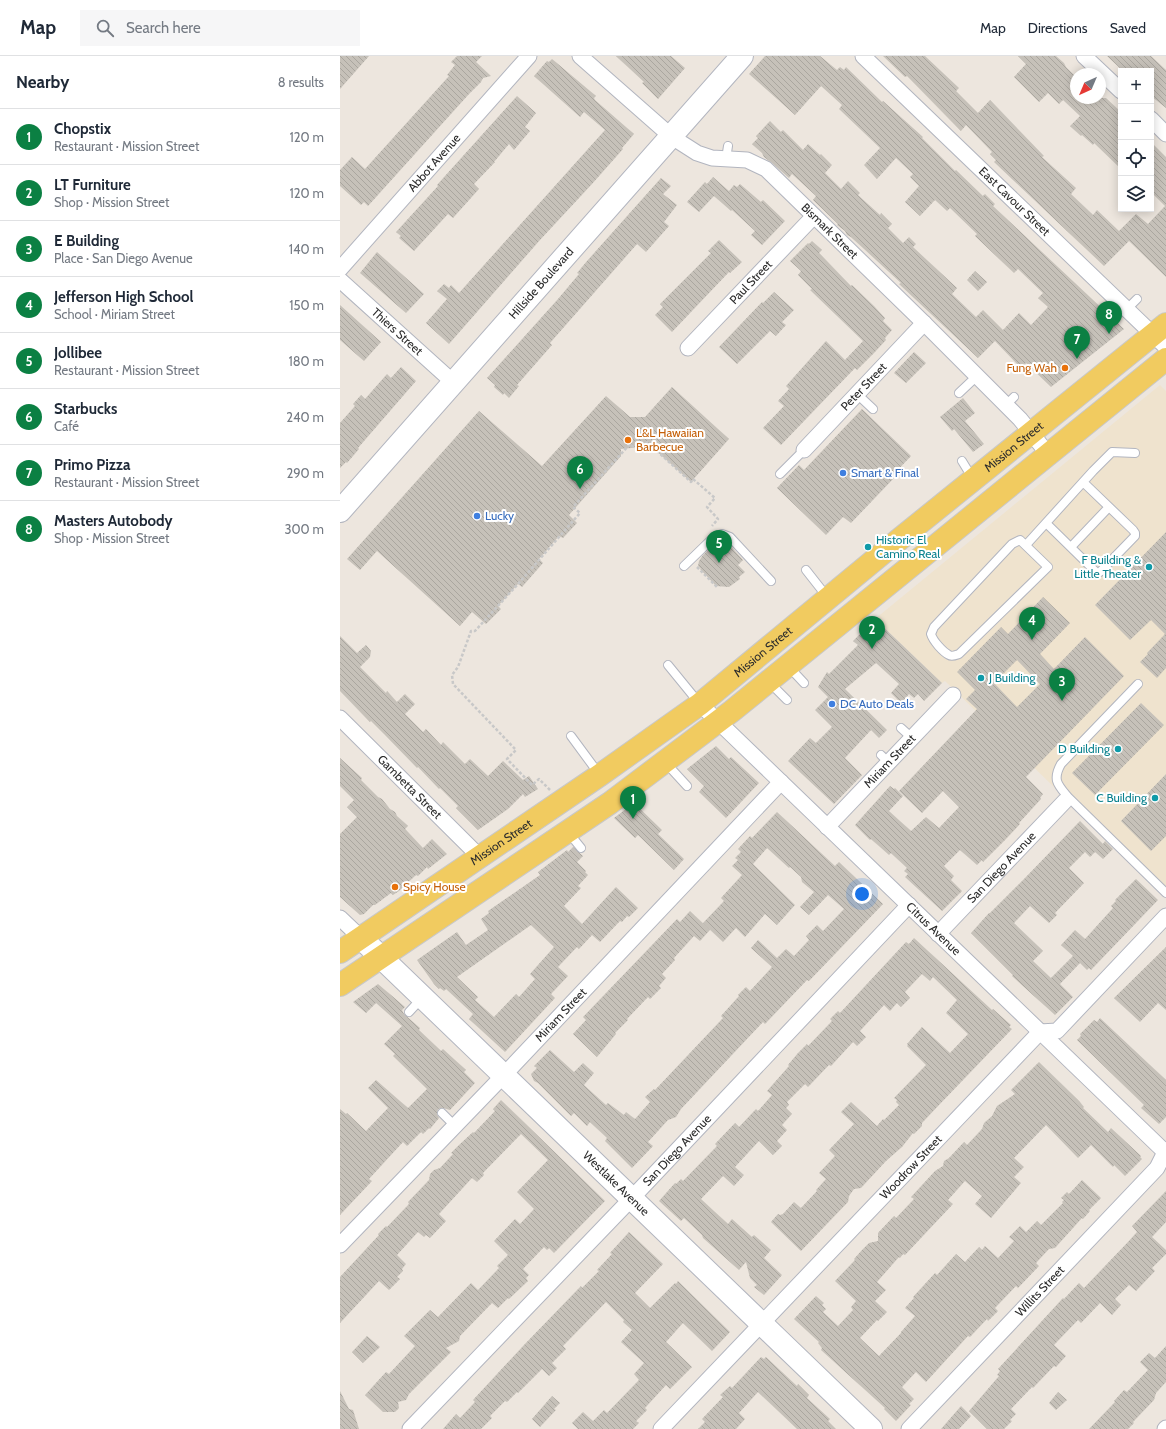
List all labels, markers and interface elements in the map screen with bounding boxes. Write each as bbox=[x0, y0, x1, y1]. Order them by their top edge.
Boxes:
search box bbox=[80, 10, 360, 46]
text: Map bbox=[20, 16, 56, 39]
icon: search bbox=[94, 17, 116, 39]
text: Search here bbox=[126, 19, 201, 37]
text: Map bbox=[980, 19, 1006, 37]
text: Directions bbox=[1028, 19, 1088, 37]
text: Saved bbox=[1110, 19, 1146, 37]
north arrow bbox=[1070, 68, 1106, 104]
map controls bbox=[1118, 68, 1154, 212]
button: + bbox=[1118, 68, 1154, 104]
text: Nearby bbox=[16, 72, 69, 92]
text: 8 results bbox=[278, 74, 324, 90]
button: − bbox=[1118, 104, 1154, 140]
text: Chopstix bbox=[54, 120, 111, 138]
text: 1 bbox=[27, 129, 31, 145]
text: 120 m bbox=[290, 129, 324, 145]
street label: Abbot Avenue bbox=[404, 130, 463, 194]
text: Restaurant · Mission Street bbox=[54, 138, 199, 154]
button: locate bbox=[1118, 140, 1154, 176]
street label: East Cavour Street bbox=[976, 163, 1054, 239]
text: LT Furniture bbox=[54, 176, 131, 194]
button: layers bbox=[1118, 176, 1154, 212]
text: 2 bbox=[26, 185, 32, 201]
text: 120 m bbox=[290, 185, 324, 201]
text: Shop · Mission Street bbox=[54, 194, 169, 210]
street label: Bismark Street bbox=[798, 200, 862, 262]
text: E Building bbox=[54, 232, 119, 250]
text: 3 bbox=[25, 241, 33, 257]
text: 140 m bbox=[289, 241, 324, 257]
street label: Hillside Boulevard bbox=[505, 244, 577, 322]
text: Place · San Diego Avenue bbox=[54, 250, 193, 266]
street label: Paul Street bbox=[726, 257, 775, 307]
text: Jefferson High School bbox=[54, 288, 194, 306]
text: 4 bbox=[25, 297, 33, 313]
text: 150 m bbox=[289, 297, 324, 313]
pin: 8 bbox=[1096, 301, 1122, 334]
street label: Thiers Street bbox=[369, 304, 426, 358]
text: School · Miriam Street bbox=[54, 306, 175, 322]
pin: 7 bbox=[1064, 326, 1090, 359]
text: Jollibee bbox=[54, 344, 102, 362]
text: 5 bbox=[26, 353, 32, 369]
text: 180 m bbox=[288, 353, 324, 369]
street label: Peter Street bbox=[837, 359, 890, 414]
place label: Fung Wah bbox=[1006, 360, 1057, 375]
text: Restaurant · Mission Street bbox=[54, 362, 199, 378]
marker: Fung Wah bbox=[1060, 363, 1070, 373]
text: Starbucks bbox=[54, 400, 117, 418]
text: 6 bbox=[25, 409, 33, 425]
text: 240 m bbox=[286, 409, 324, 425]
text: Café bbox=[54, 418, 79, 434]
street label: Mission Street bbox=[981, 418, 1046, 475]
place label: L&L Hawaiian Barbecue bbox=[636, 425, 704, 454]
marker: L&L Hawaiian Barbecue bbox=[623, 435, 633, 445]
text: Primo Pizza bbox=[54, 456, 130, 474]
pin: 6 bbox=[567, 456, 593, 489]
text: 7 bbox=[26, 465, 32, 481]
text: 290 m bbox=[286, 465, 324, 481]
place label: Smart & Final bbox=[851, 465, 919, 480]
marker: Smart & Final bbox=[838, 468, 848, 478]
text: Restaurant · Mission Street bbox=[54, 474, 199, 490]
place label: Lucky bbox=[485, 508, 514, 523]
marker: Lucky bbox=[472, 511, 482, 521]
text: Masters Autobody bbox=[54, 512, 173, 530]
text: 8 bbox=[25, 521, 33, 537]
text: 300 m bbox=[284, 521, 324, 537]
text: Shop · Mission Street bbox=[54, 530, 169, 546]
pin: 5 bbox=[706, 530, 732, 563]
place label: Historic El Camino Real bbox=[876, 532, 940, 561]
marker: Historic El Camino Real bbox=[863, 542, 873, 552]
place label: F Building & Little Theater bbox=[1074, 552, 1142, 581]
marker: F Building & Little Theater bbox=[1144, 562, 1154, 572]
pin: 4 bbox=[1019, 607, 1045, 640]
pin: 2 bbox=[859, 616, 885, 649]
street label: Mission Street bbox=[730, 623, 795, 680]
pin: 3 bbox=[1049, 668, 1075, 701]
place label: J Building bbox=[988, 670, 1036, 685]
marker: J Building bbox=[976, 673, 986, 683]
place label: DC Auto Deals bbox=[840, 696, 914, 711]
marker: DC Auto Deals bbox=[827, 699, 837, 709]
street label: Miriam Street bbox=[860, 731, 919, 791]
place label: D Building bbox=[1058, 741, 1111, 756]
marker: D Building bbox=[1113, 744, 1123, 754]
street label: Gambetta Street bbox=[375, 752, 445, 822]
pin: 1 bbox=[620, 786, 646, 819]
place label: C Building bbox=[1096, 790, 1148, 805]
marker: C Building bbox=[1150, 793, 1160, 803]
street label: Mission Street bbox=[467, 816, 535, 868]
street label: San Diego Avenue bbox=[964, 828, 1039, 906]
place label: Spicy House bbox=[403, 879, 466, 894]
marker: Spicy House bbox=[390, 882, 400, 892]
your location bbox=[852, 884, 872, 904]
street label: Citrus Avenue bbox=[903, 899, 964, 958]
street label: Miriam Street bbox=[532, 984, 589, 1044]
street label: San Diego Avenue bbox=[639, 1111, 714, 1189]
street label: Woodrow Street bbox=[876, 1132, 945, 1202]
street label: Westlake Avenue bbox=[580, 1148, 653, 1219]
street label: Willits Street bbox=[1012, 1262, 1067, 1320]

